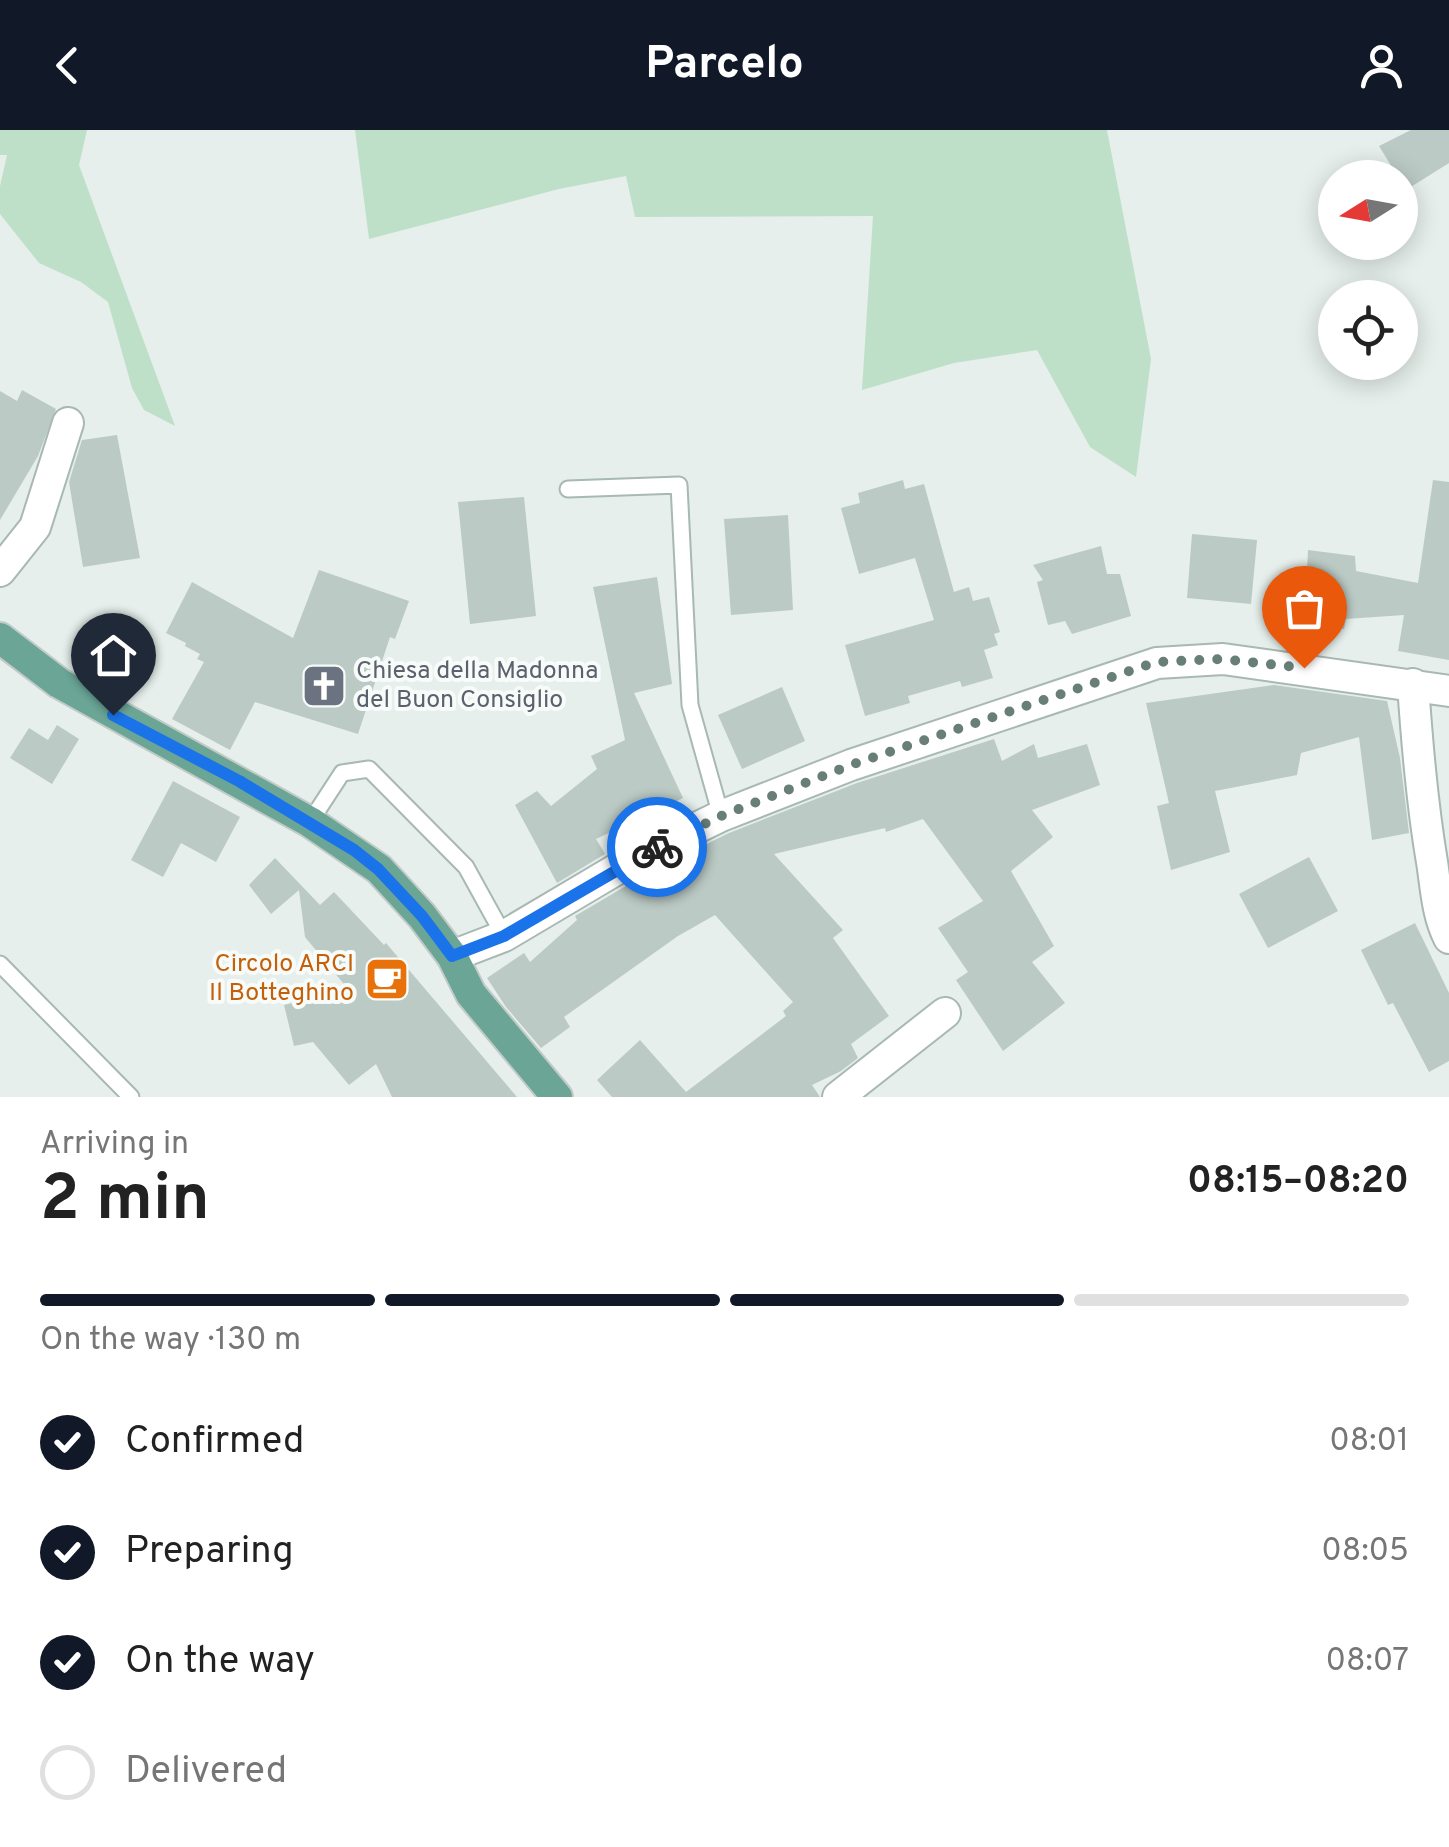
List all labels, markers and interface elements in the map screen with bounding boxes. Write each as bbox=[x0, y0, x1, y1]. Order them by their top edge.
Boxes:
text: Parcelo bbox=[645, 37, 804, 94]
icon: back bbox=[40, 38, 95, 93]
icon: person bbox=[1354, 38, 1409, 93]
north arrow bbox=[1318, 160, 1418, 260]
map controls bbox=[1318, 160, 1418, 380]
button: locate bbox=[1318, 280, 1418, 380]
pin bbox=[1262, 566, 1347, 669]
icon: bag bbox=[1277, 581, 1332, 636]
pin bbox=[71, 613, 156, 716]
icon: home bbox=[86, 628, 141, 683]
place label: Chiesa della Madonna del Buon Consiglio bbox=[356, 656, 598, 717]
church icon: Chiesa della Madonna del Buon Consiglio bbox=[301, 663, 347, 709]
courier bbox=[607, 797, 707, 897]
icon: bike bbox=[630, 820, 685, 875]
place label: Circolo ARCI Il Botteghino bbox=[209, 949, 354, 1010]
cafe icon: Circolo ARCI Il Botteghino bbox=[364, 956, 410, 1002]
text: Arriving in bbox=[40, 1125, 189, 1165]
text: 08:15–08:20 bbox=[1187, 1158, 1409, 1207]
text: 2 min bbox=[40, 1161, 210, 1243]
text: On the way · 130 m bbox=[40, 1321, 301, 1361]
icon: check bbox=[40, 1415, 95, 1470]
text: Confirmed bbox=[125, 1418, 304, 1467]
text: 08:01 bbox=[1329, 1422, 1409, 1462]
icon: check bbox=[40, 1525, 95, 1580]
text: Preparing bbox=[125, 1528, 294, 1577]
text: 08:05 bbox=[1321, 1532, 1409, 1572]
icon: check bbox=[40, 1635, 95, 1690]
text: On the way bbox=[125, 1638, 315, 1687]
text: 08:07 bbox=[1325, 1642, 1409, 1682]
text: Delivered bbox=[125, 1748, 287, 1797]

